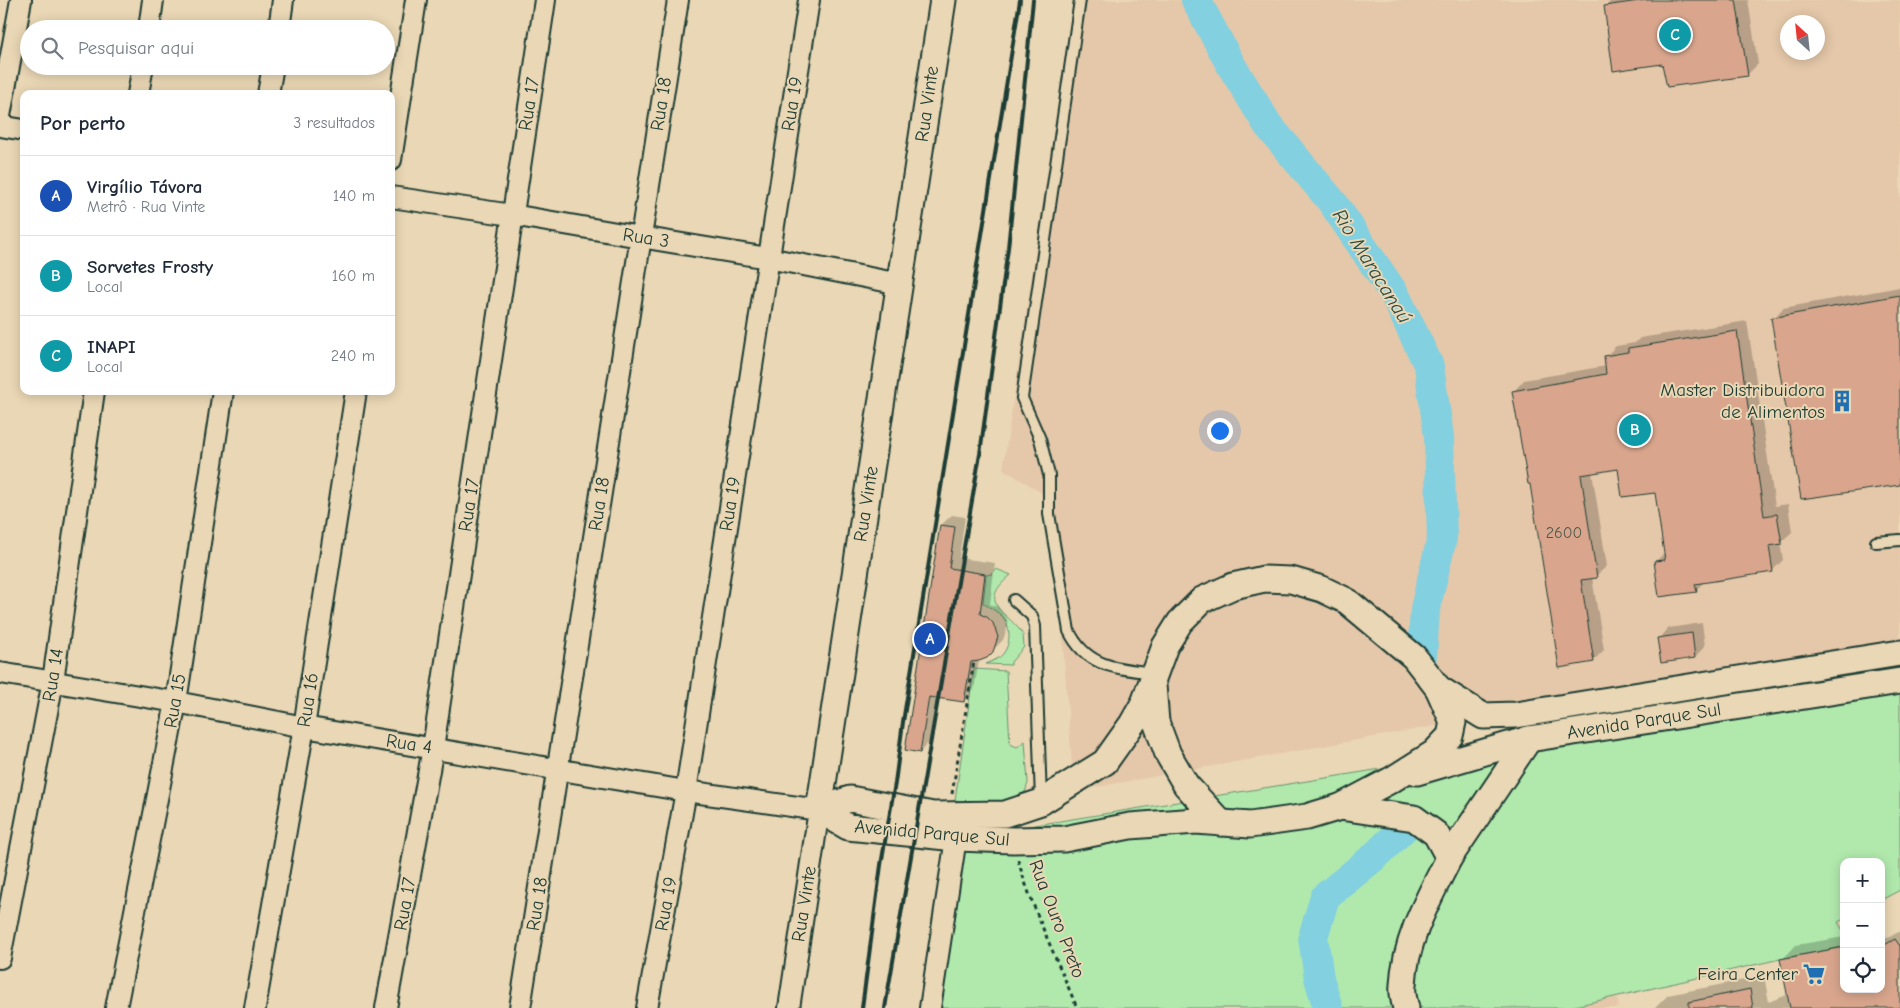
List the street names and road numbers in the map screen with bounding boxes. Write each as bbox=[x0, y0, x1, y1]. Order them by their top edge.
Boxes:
street label: Rua Vinte bbox=[911, 65, 943, 143]
street label: Rua 18 bbox=[646, 75, 676, 133]
street label: Rua 19 bbox=[777, 75, 807, 133]
street label: Rua 17 bbox=[514, 76, 544, 132]
street label: Rua 3 bbox=[621, 223, 671, 253]
street label: Rua Vinte bbox=[849, 464, 883, 544]
street label: Rua 18 bbox=[584, 475, 614, 533]
street label: Rua 19 bbox=[715, 475, 745, 533]
street label: Rua 17 bbox=[454, 477, 484, 533]
street label: Rua 14 bbox=[38, 647, 68, 703]
street label: Rua 16 bbox=[293, 671, 323, 729]
street label: Rua 15 bbox=[159, 672, 191, 730]
street label: Avenida Parque Sul bbox=[1565, 698, 1723, 744]
street label: Rua 4 bbox=[384, 730, 434, 758]
street label: Avenida Parque Sul bbox=[853, 815, 1011, 851]
street label: Rua Ouro Preto bbox=[1024, 857, 1090, 981]
street label: Rua Vinte bbox=[787, 864, 821, 944]
street label: Rua 18 bbox=[522, 875, 552, 933]
street label: Rua 19 bbox=[650, 875, 682, 933]
street label: Rua 17 bbox=[390, 876, 420, 932]

